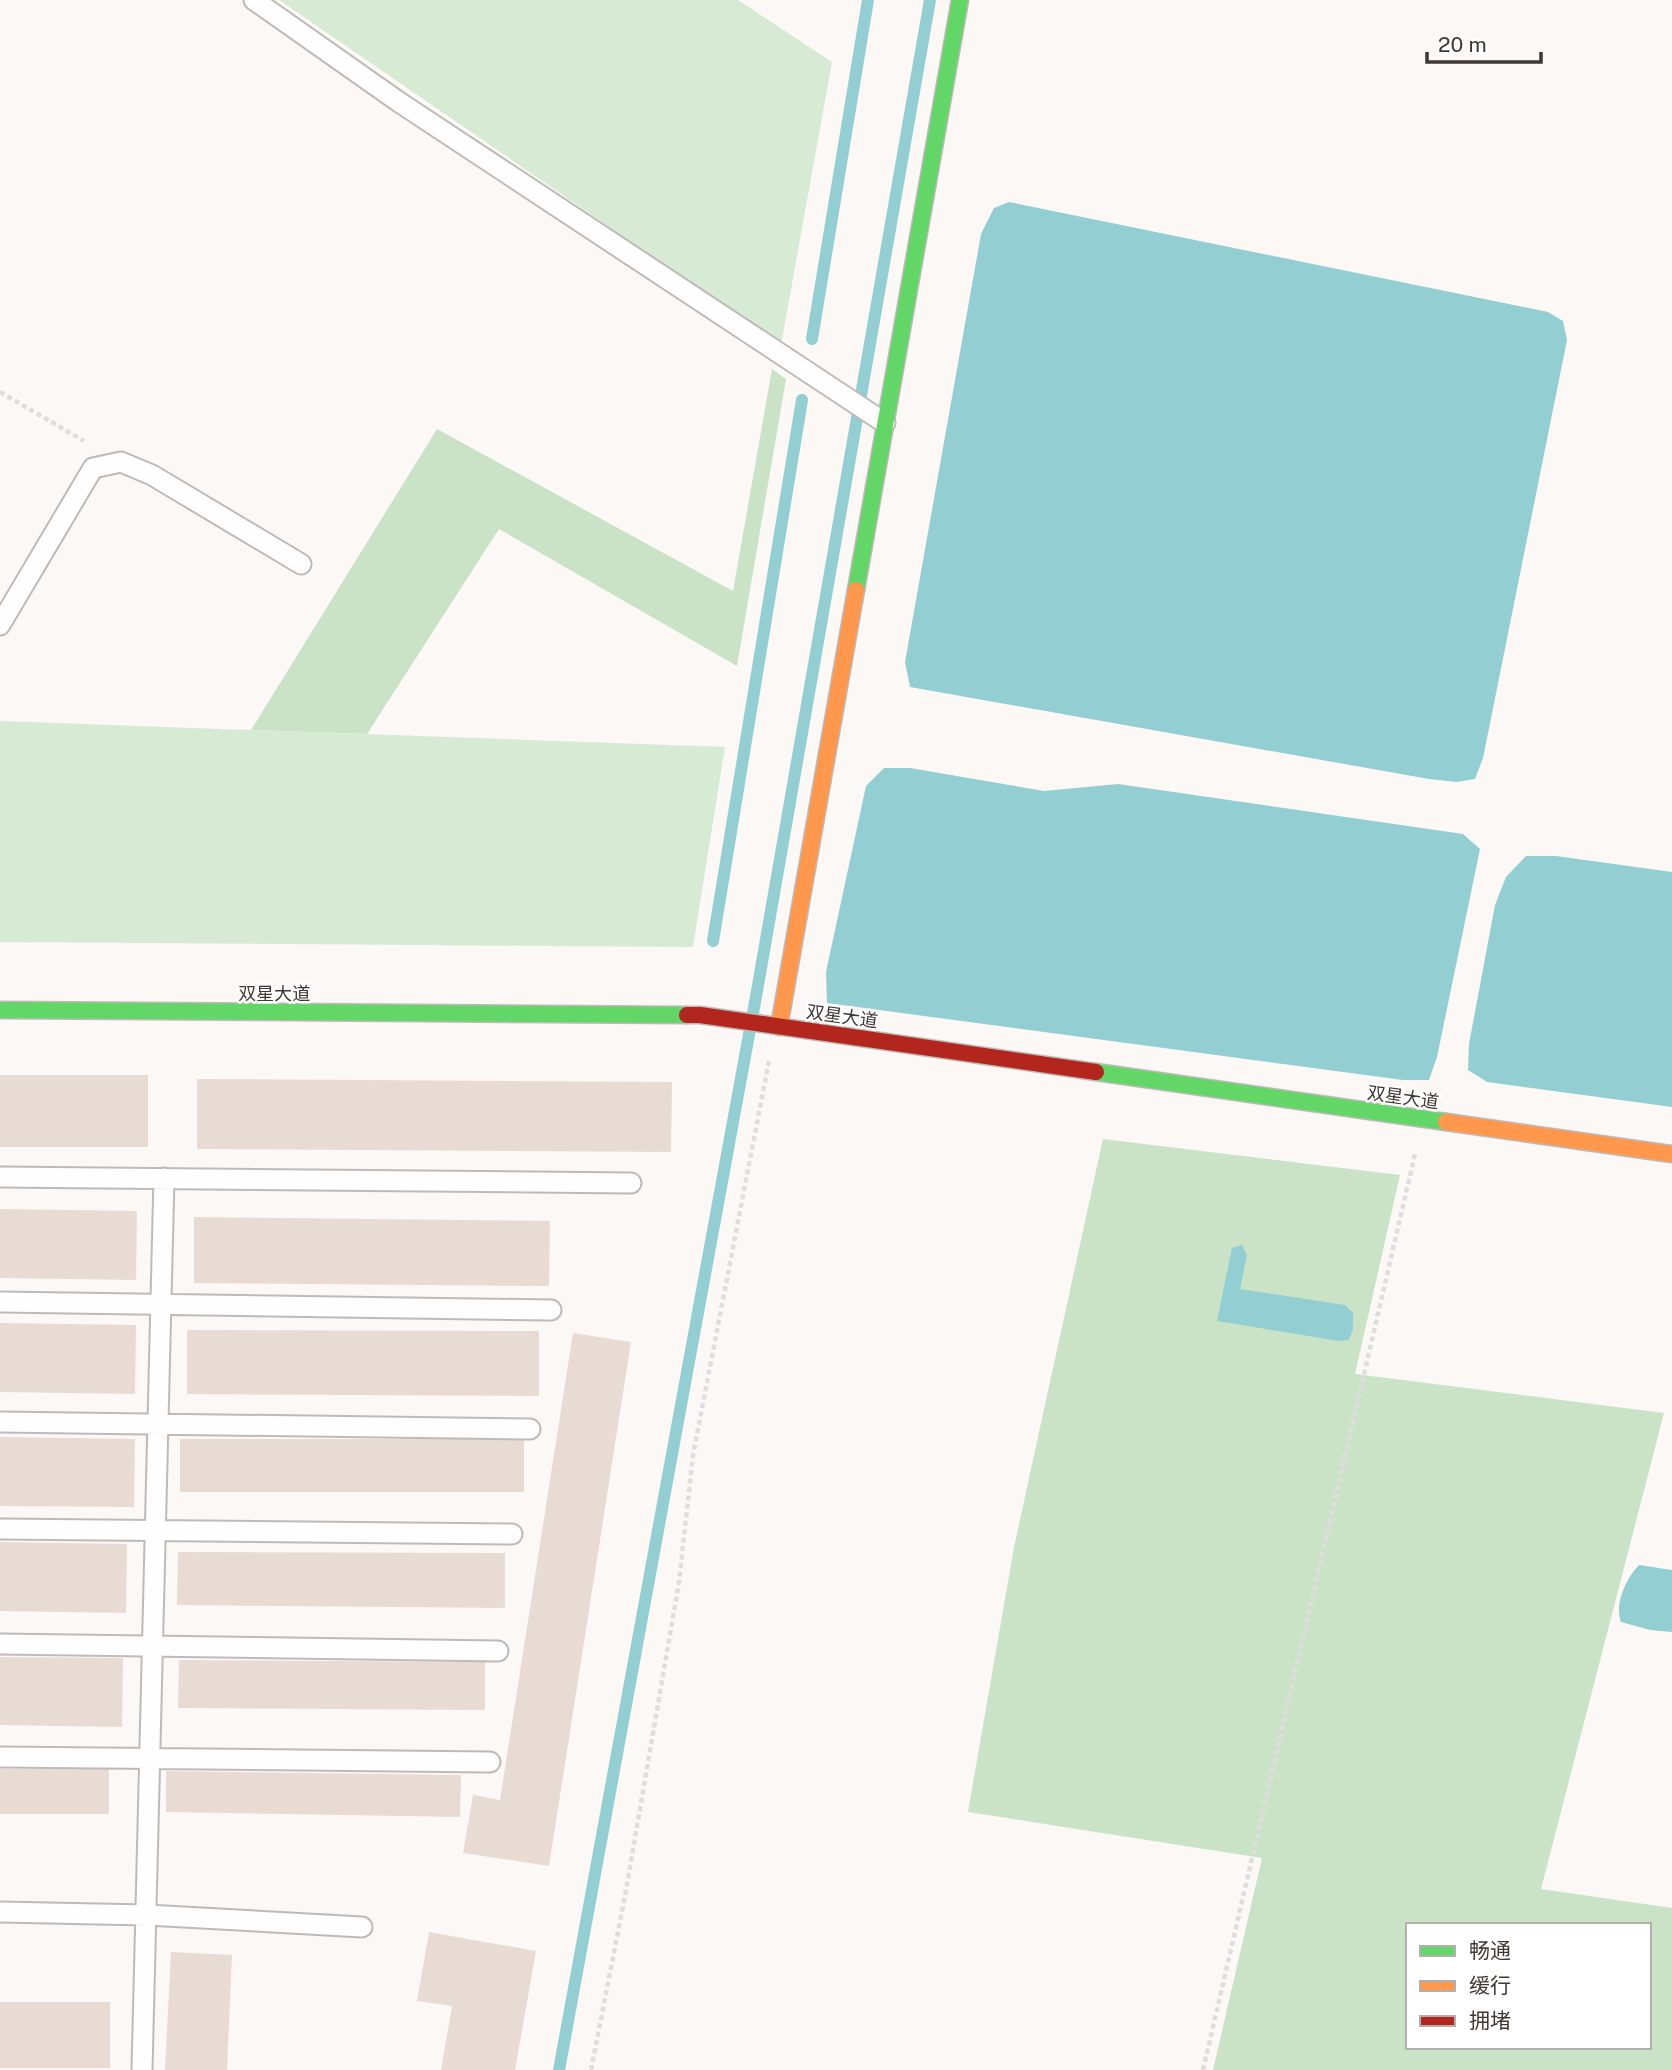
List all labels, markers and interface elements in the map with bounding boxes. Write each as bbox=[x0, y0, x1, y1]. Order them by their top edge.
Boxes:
scale bar bbox=[1427, 21, 1541, 65]
text: 20 m bbox=[1438, 32, 1487, 57]
street label: 双星大道 bbox=[238, 983, 310, 1004]
street label: 双星大道 bbox=[805, 1001, 879, 1031]
street label: 双星大道 bbox=[1366, 1082, 1440, 1112]
legend bbox=[1406, 1923, 1651, 2049]
text: 畅通 bbox=[1469, 1938, 1511, 1963]
text: 缓行 bbox=[1469, 1973, 1511, 1998]
text: 拥堵 bbox=[1469, 2008, 1511, 2033]

